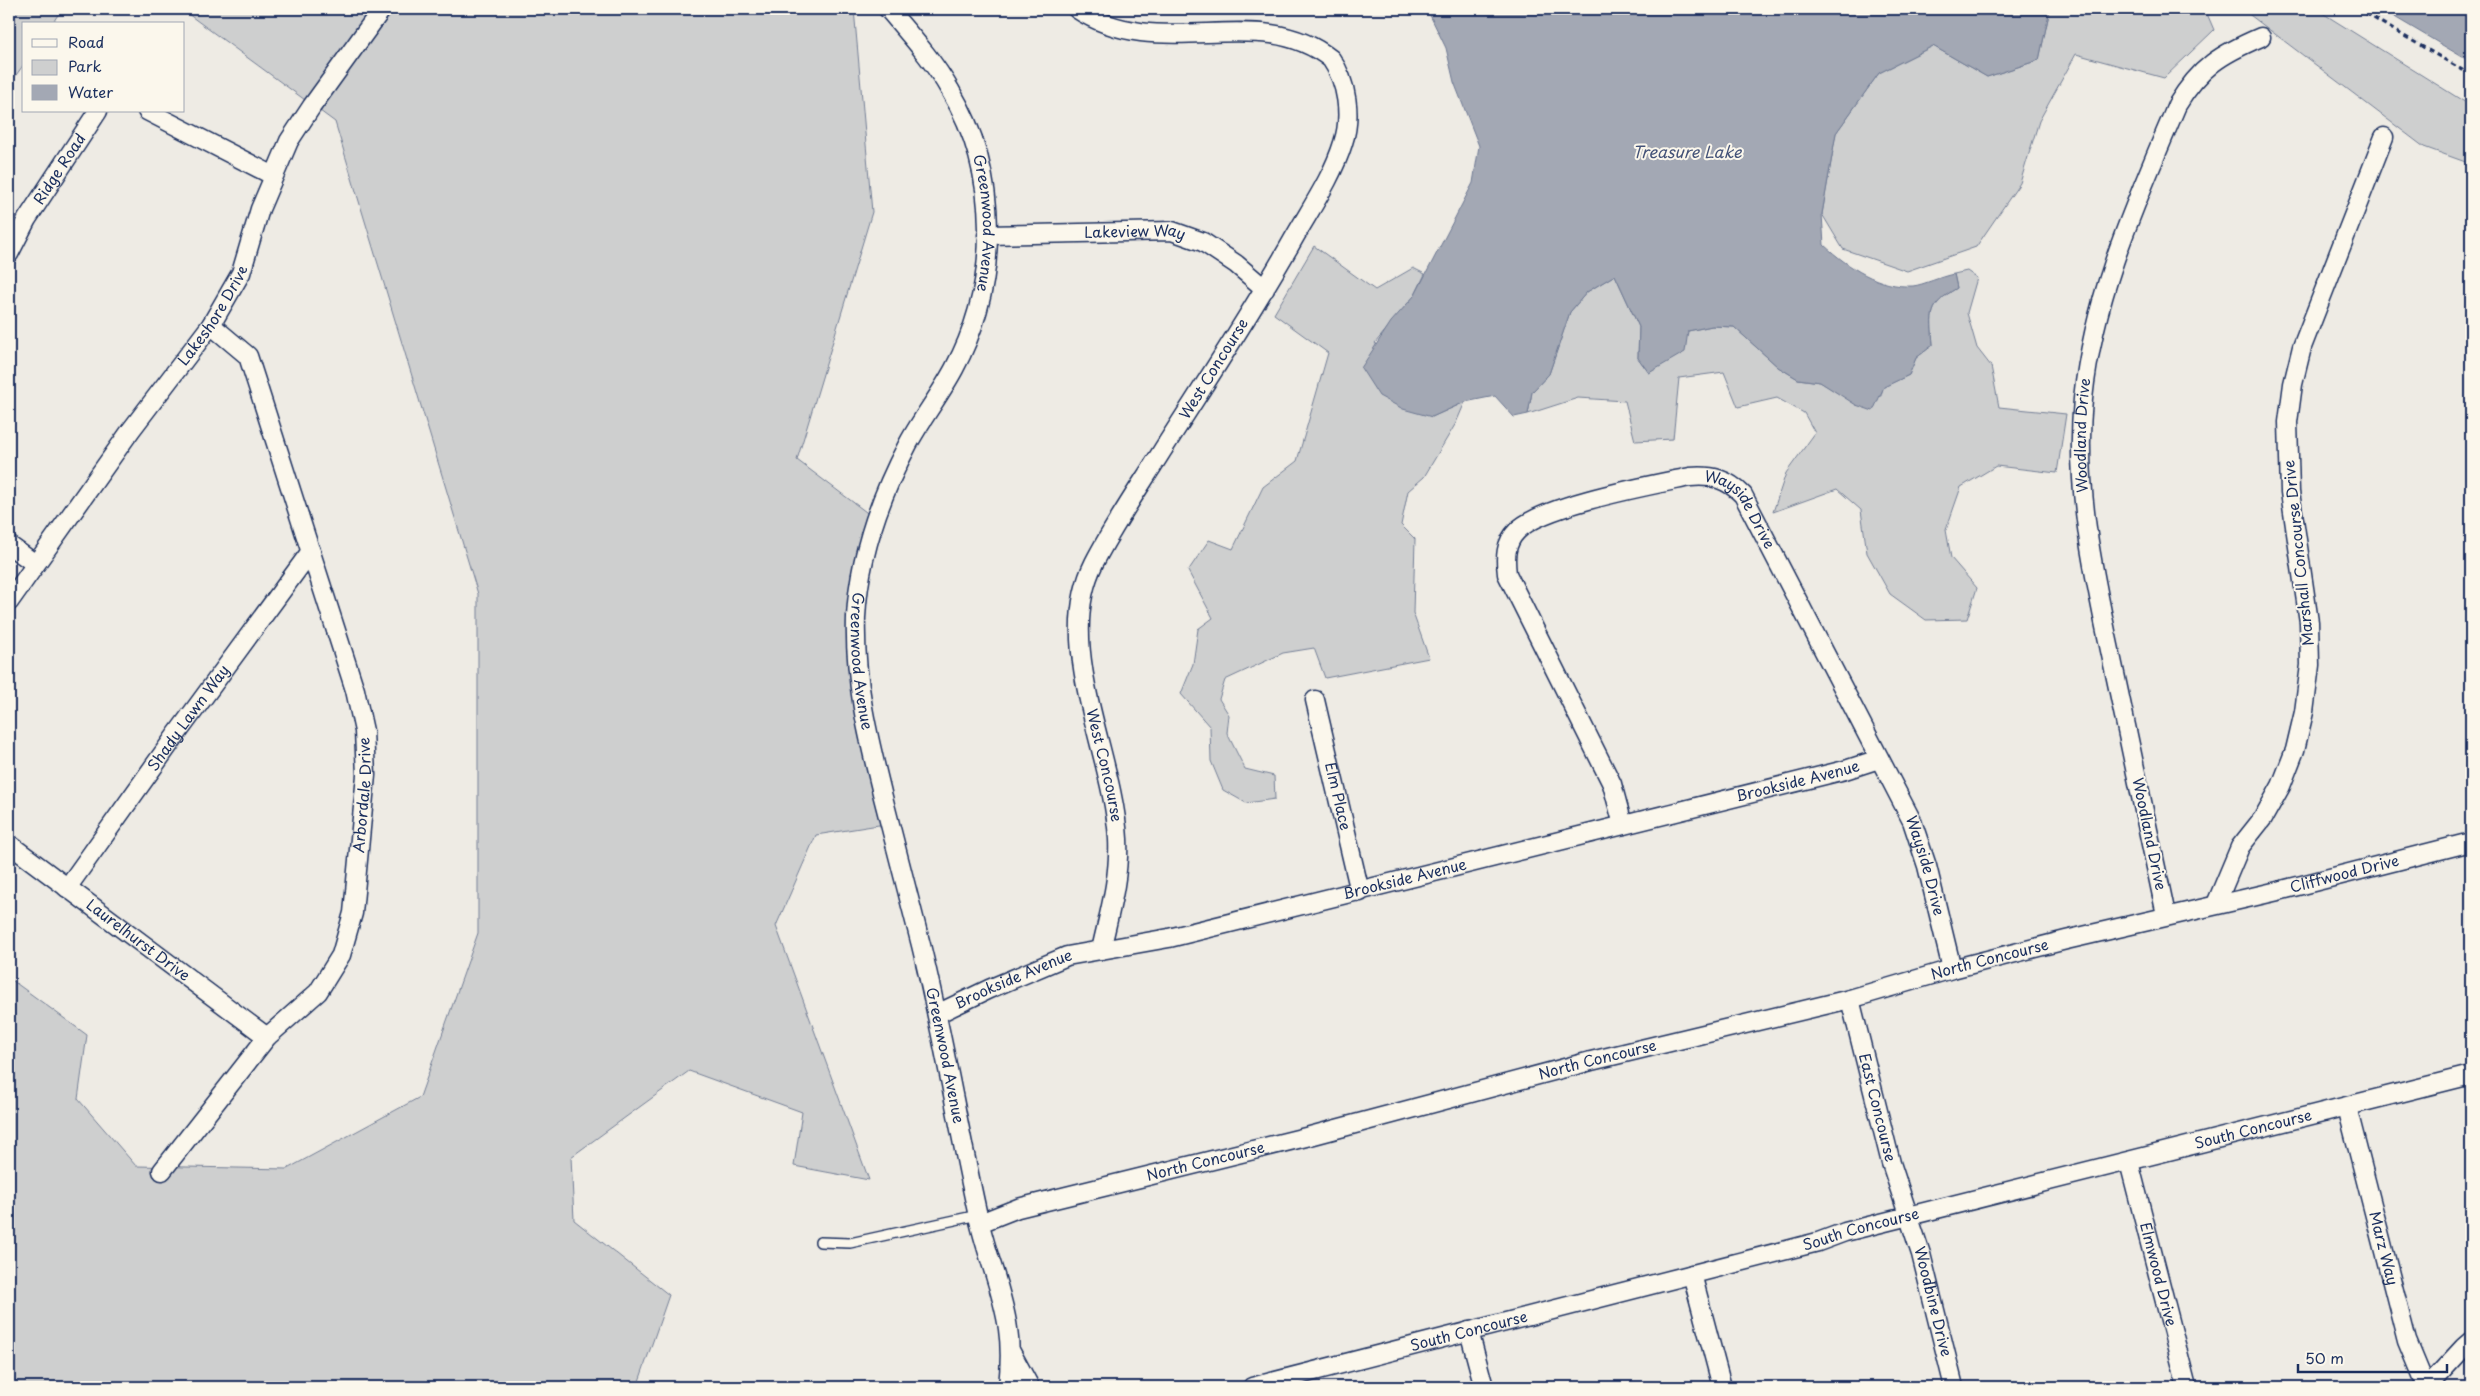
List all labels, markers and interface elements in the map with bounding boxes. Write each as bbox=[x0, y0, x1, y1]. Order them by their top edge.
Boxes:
legend bbox=[22, 22, 185, 112]
text: Road bbox=[68, 30, 104, 53]
text: Park bbox=[68, 54, 102, 77]
text: Water bbox=[68, 80, 113, 103]
street label: Ridge Road bbox=[27, 128, 90, 209]
water label: Treasure Lake bbox=[1632, 139, 1743, 163]
street label: Greenwood Avenue bbox=[968, 152, 1001, 294]
street label: Lakeview Way bbox=[1084, 217, 1189, 245]
street label: Lakeshore Drive bbox=[171, 263, 253, 370]
street label: West Concourse bbox=[1172, 313, 1253, 423]
street label: Woodland Drive bbox=[2068, 376, 2095, 494]
street label: Marshall Concourse Drive bbox=[2276, 459, 2319, 647]
street label: Wayside Drive bbox=[1703, 463, 1782, 552]
street label: Greenwood Avenue bbox=[846, 591, 880, 732]
street label: Shady Lawn Way bbox=[141, 659, 234, 775]
street label: West Concourse bbox=[1081, 706, 1129, 823]
street label: Arbordale Drive bbox=[346, 737, 376, 854]
street label: Brookside Avenue bbox=[1733, 753, 1862, 807]
street label: Elm Place bbox=[1320, 760, 1358, 832]
street label: Woodland Drive bbox=[2127, 775, 2174, 892]
street label: Wayside Drive bbox=[1901, 812, 1952, 918]
street label: Cliffwood Drive bbox=[2287, 848, 2401, 898]
street label: Brookside Avenue bbox=[1340, 851, 1469, 904]
street label: Laurelhurst Drive bbox=[82, 893, 196, 986]
street label: North Concourse bbox=[1928, 932, 2051, 985]
street label: Brookside Avenue bbox=[950, 942, 1074, 1014]
street label: Greenwood Avenue bbox=[921, 985, 971, 1125]
street label: North Concourse bbox=[1536, 1033, 1659, 1085]
street label: East Concourse bbox=[1854, 1051, 1903, 1164]
street label: South Concourse bbox=[2192, 1102, 2314, 1154]
street label: North Concourse bbox=[1144, 1135, 1267, 1186]
street label: South Concourse bbox=[1800, 1201, 1921, 1255]
street label: Marz Way bbox=[2364, 1209, 2405, 1288]
street label: Elmwood Drive bbox=[2135, 1220, 2184, 1328]
street label: Woodbine Drive bbox=[1909, 1243, 1959, 1359]
street label: South Concourse bbox=[1408, 1304, 1530, 1356]
scale bar bbox=[2298, 1341, 2446, 1373]
text: 50 m bbox=[2305, 1346, 2344, 1369]

